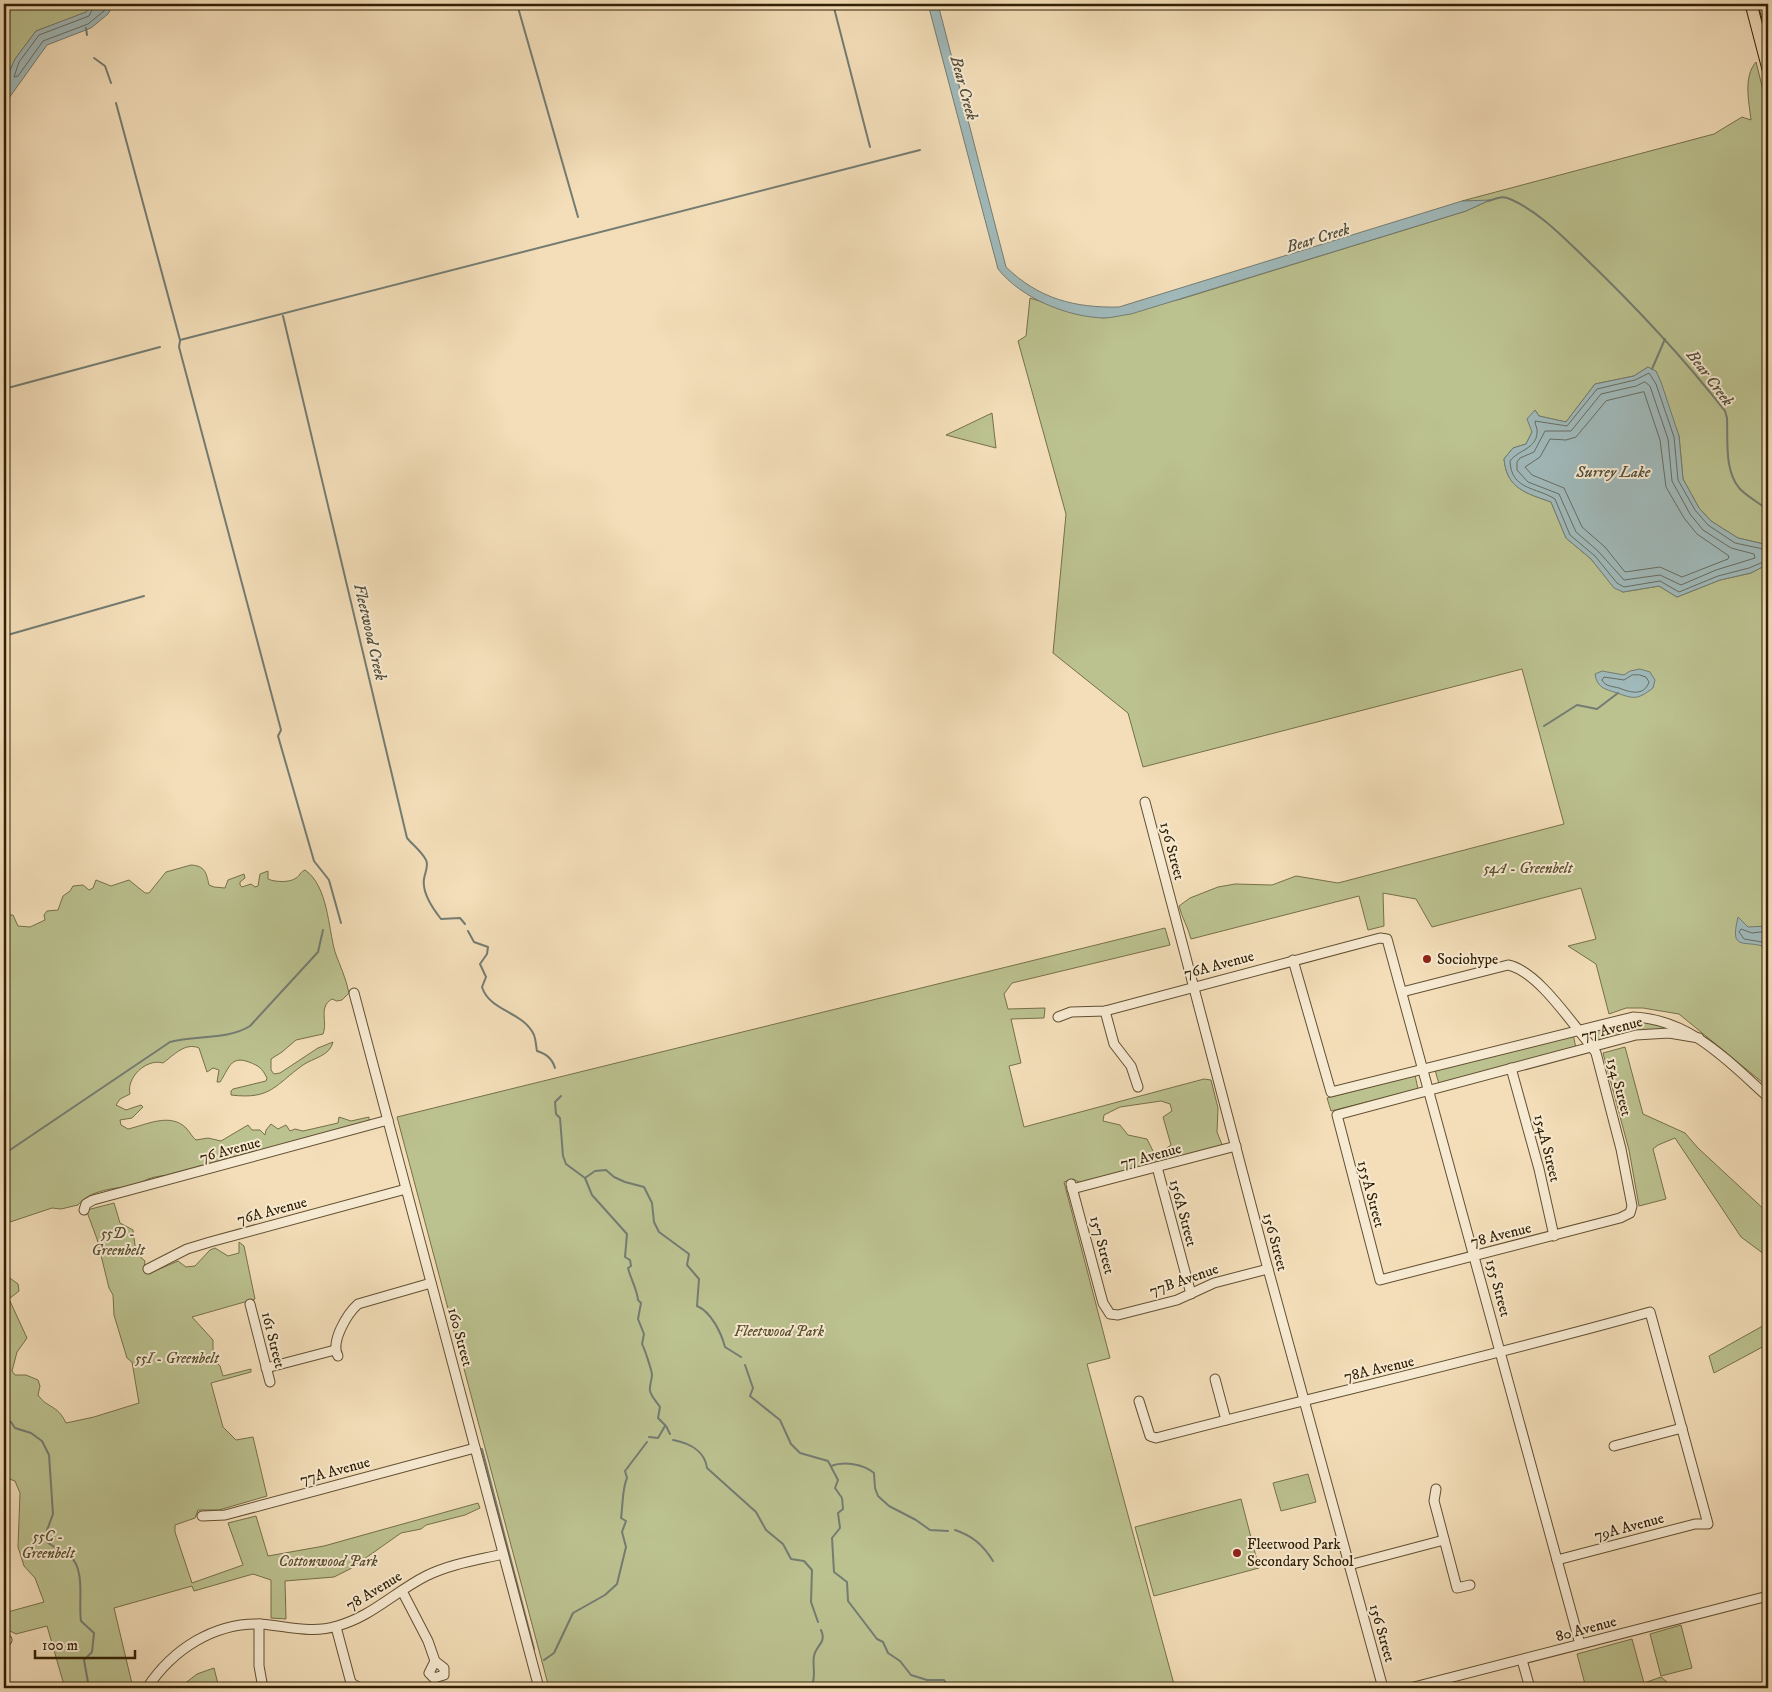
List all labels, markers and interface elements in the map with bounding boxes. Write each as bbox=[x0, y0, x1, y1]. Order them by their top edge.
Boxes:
water label: Bear Creek bbox=[946, 53, 982, 123]
water label: Bear Creek bbox=[1283, 219, 1353, 257]
water label: Bear Creek bbox=[1682, 345, 1738, 410]
water label: Surrey Lake bbox=[1575, 462, 1651, 482]
water label: Fleetwood Creek bbox=[349, 582, 391, 683]
street label: 156 Street bbox=[1155, 820, 1189, 882]
park label: 54A - Greenbelt bbox=[1483, 859, 1574, 878]
street label: 76A Avenue bbox=[1182, 947, 1256, 983]
place label: Sociohype bbox=[1437, 950, 1498, 969]
marker: Sociohype bbox=[1421, 953, 1433, 965]
street label: 77 Avenue bbox=[1579, 1012, 1645, 1046]
street label: 154 Street bbox=[1602, 1056, 1636, 1118]
street label: 154A Street bbox=[1529, 1112, 1565, 1184]
street label: 76 Avenue bbox=[198, 1133, 262, 1167]
street label: 77 Avenue bbox=[1118, 1139, 1184, 1173]
street label: 155A Street bbox=[1353, 1158, 1389, 1230]
street label: 156A Street bbox=[1165, 1177, 1201, 1249]
street label: 76A Avenue bbox=[235, 1193, 309, 1229]
street label: 156 Street bbox=[1258, 1211, 1292, 1273]
street label: 157 Street bbox=[1085, 1214, 1119, 1276]
street label: 78 Avenue bbox=[1469, 1218, 1533, 1252]
park label: 55D - Greenbelt bbox=[91, 1224, 146, 1260]
street label: 155 Street bbox=[1481, 1257, 1515, 1319]
street label: 77B Avenue bbox=[1147, 1259, 1221, 1301]
street label: 160 Street bbox=[443, 1306, 477, 1369]
street label: 161 Street bbox=[257, 1310, 289, 1370]
park label: Fleetwood Park bbox=[734, 1322, 825, 1341]
park label: 55I - Greenbelt bbox=[134, 1349, 220, 1368]
street label: 78A Avenue bbox=[1342, 1352, 1416, 1386]
street label: 77A Avenue bbox=[298, 1453, 372, 1489]
street label: 79A Avenue bbox=[1592, 1509, 1666, 1545]
park label: 55C - Greenbelt bbox=[21, 1527, 76, 1563]
place label: Fleetwood Park Secondary School bbox=[1247, 1535, 1354, 1571]
marker: Fleetwood Park Secondary School bbox=[1231, 1547, 1243, 1559]
park label: Cottonwood Park bbox=[278, 1552, 378, 1571]
street label: 78 Avenue bbox=[343, 1567, 405, 1615]
street label: 156 Street bbox=[1365, 1602, 1399, 1664]
street label: 80 Avenue bbox=[1554, 1612, 1618, 1646]
scale bar bbox=[35, 1627, 135, 1659]
text: 100 m bbox=[42, 1636, 78, 1655]

